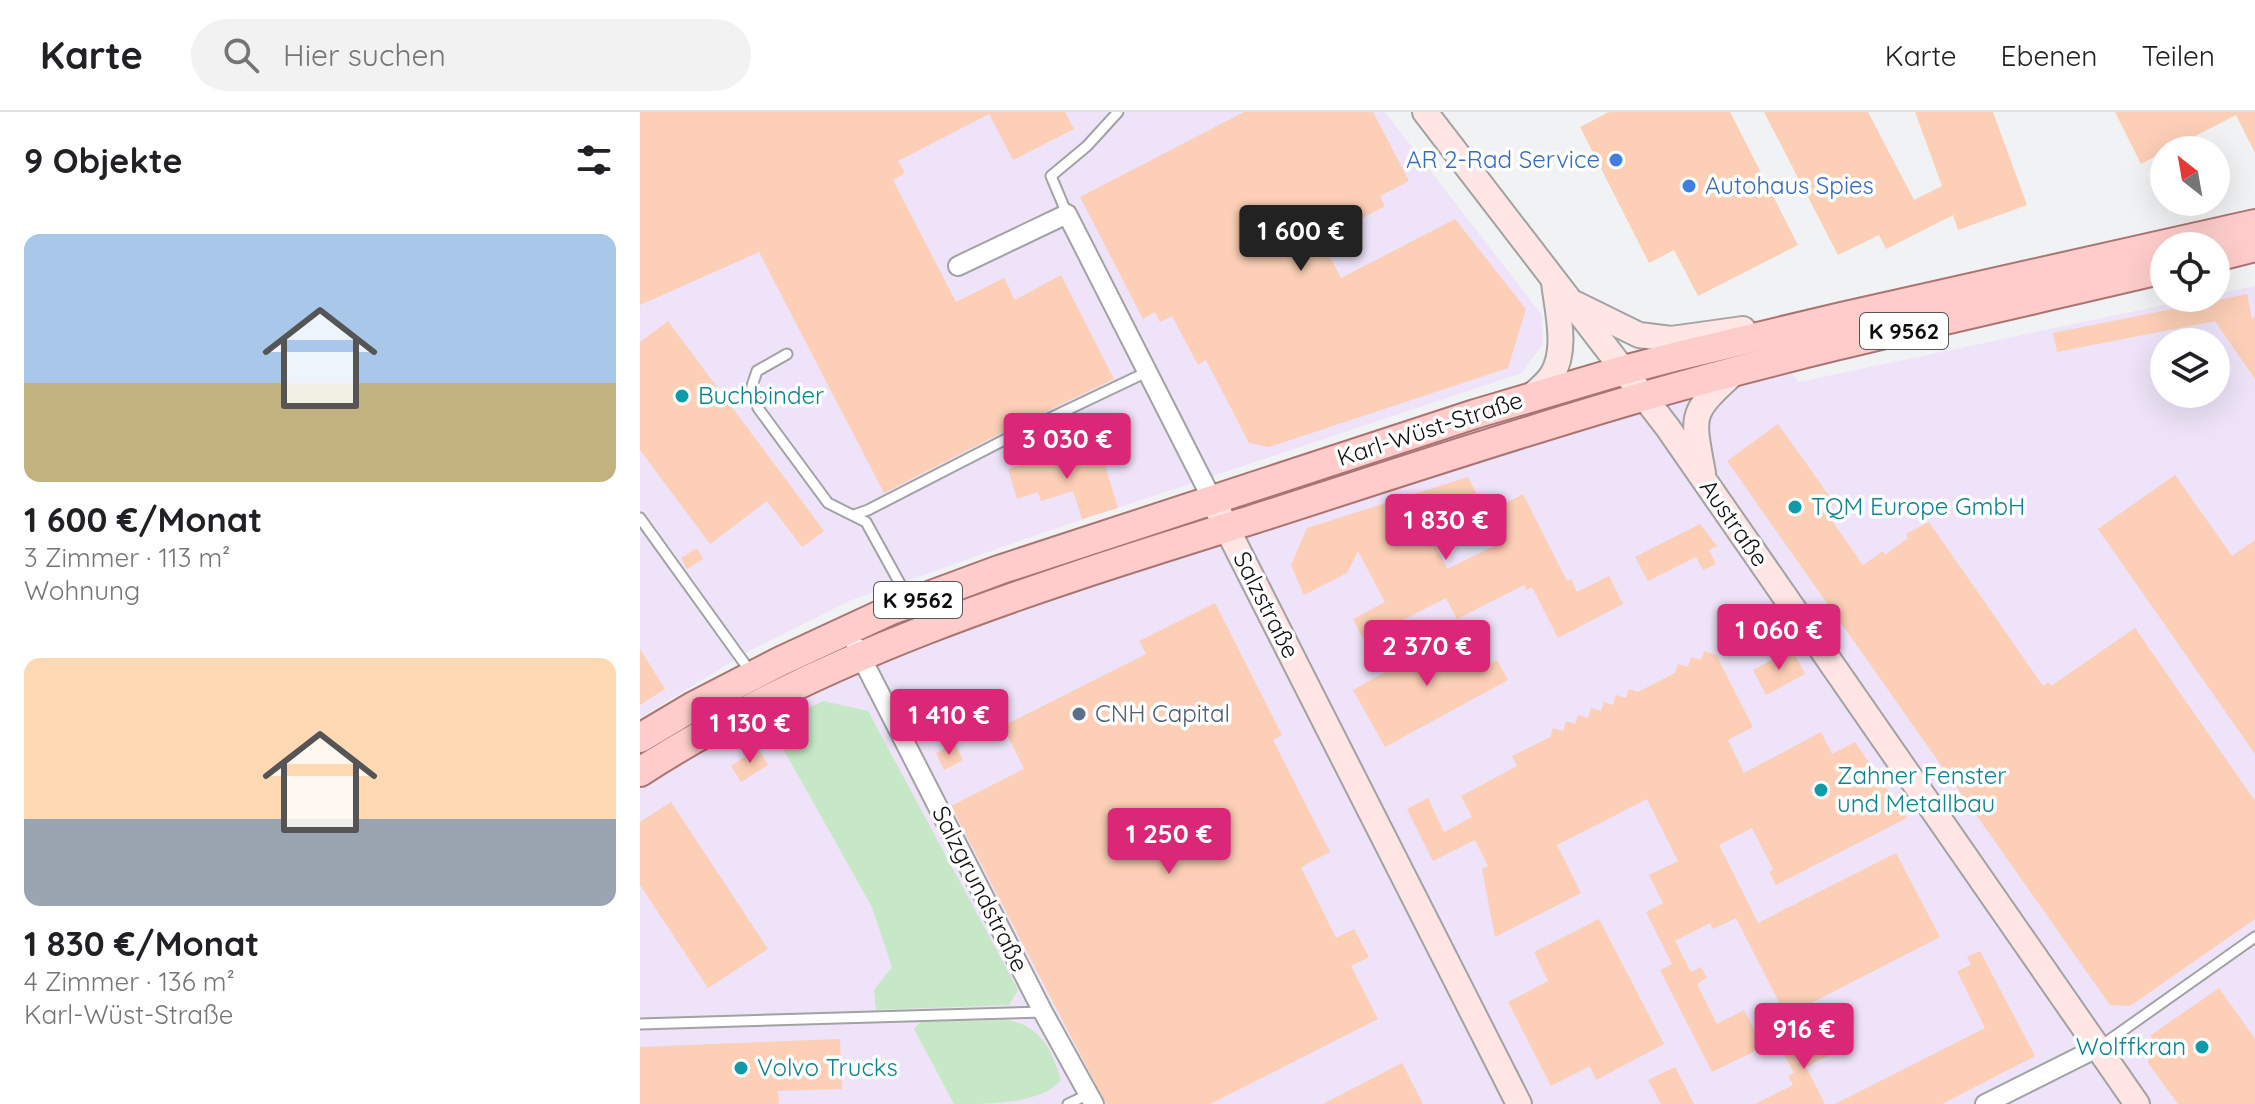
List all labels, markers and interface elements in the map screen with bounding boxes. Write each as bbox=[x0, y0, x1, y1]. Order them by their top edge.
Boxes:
search box bbox=[191, 19, 751, 91]
text: Karte bbox=[40, 31, 143, 79]
icon: search bbox=[219, 33, 263, 77]
text: Hier suchen bbox=[283, 36, 446, 74]
text: Karte bbox=[1885, 38, 1957, 73]
text: Ebenen bbox=[2001, 38, 2097, 73]
text: Teilen bbox=[2141, 38, 2215, 73]
north arrow bbox=[2150, 136, 2230, 216]
map controls bbox=[2150, 136, 2230, 408]
icon: filters bbox=[572, 138, 616, 182]
text: 9 Objekte bbox=[24, 139, 183, 182]
place label: AR 2-Rad Service bbox=[1406, 144, 1600, 174]
marker: AR 2-Rad Service bbox=[1607, 151, 1625, 169]
place label: Autohaus Spies bbox=[1705, 170, 1874, 200]
marker: Autohaus Spies bbox=[1680, 177, 1698, 195]
pin: 1 600 € bbox=[1227, 205, 1375, 273]
text: 1 600 € bbox=[1257, 214, 1345, 247]
button: locate bbox=[2150, 232, 2230, 312]
icon: home bbox=[248, 286, 392, 430]
road number: K 9562 bbox=[1860, 313, 1948, 349]
button: layers bbox=[2150, 328, 2230, 408]
place label: Buchbinder bbox=[698, 380, 824, 410]
street label: Karl-Wüst-Straße bbox=[1333, 384, 1526, 472]
marker: Buchbinder bbox=[673, 387, 691, 405]
pin: 3 030 € bbox=[993, 413, 1141, 481]
text: 3 030 € bbox=[1022, 422, 1112, 455]
street label: Austraße bbox=[1694, 473, 1776, 572]
place label: TQM Europe GmbH bbox=[1811, 491, 2025, 521]
pin: 1 830 € bbox=[1372, 494, 1520, 562]
text: 1 600 €/Monat bbox=[24, 498, 262, 541]
marker: TQM Europe GmbH bbox=[1786, 498, 1804, 516]
text: 1 830 € bbox=[1403, 503, 1489, 536]
text: 3 Zimmer · 113 m² bbox=[24, 541, 230, 574]
street label: Salzstraße bbox=[1227, 546, 1307, 663]
text: Wohnung bbox=[24, 574, 140, 607]
road number: K 9562 bbox=[874, 582, 962, 618]
pin: 1 060 € bbox=[1705, 604, 1853, 672]
text: 1 060 € bbox=[1735, 613, 1823, 646]
pin: 2 370 € bbox=[1353, 620, 1501, 688]
text: 2 370 € bbox=[1382, 629, 1472, 662]
pin: 1 410 € bbox=[875, 689, 1023, 757]
pin: 1 130 € bbox=[676, 697, 824, 765]
text: 1 410 € bbox=[908, 698, 990, 731]
place label: CNH Capital bbox=[1095, 698, 1230, 728]
marker: CNH Capital bbox=[1070, 705, 1088, 723]
text: 1 130 € bbox=[709, 706, 791, 739]
icon: home bbox=[248, 710, 392, 854]
place label: Zahner Fenster und Metallbau bbox=[1837, 760, 2007, 818]
marker: Zahner Fenster und Metallbau bbox=[1812, 781, 1830, 799]
street label: Salzgrundstraße bbox=[926, 801, 1036, 977]
pin: 1 250 € bbox=[1095, 808, 1243, 876]
text: 1 250 € bbox=[1126, 817, 1212, 850]
text: 1 830 €/Monat bbox=[24, 922, 259, 965]
text: 4 Zimmer · 136 m² bbox=[24, 965, 235, 998]
text: Karl-Wüst-Straße bbox=[24, 998, 234, 1031]
pin: 916 € bbox=[1748, 1003, 1860, 1071]
text: 916 € bbox=[1773, 1012, 1835, 1045]
place label: Wolffkran bbox=[2076, 1031, 2186, 1061]
marker: Wolffkran bbox=[2193, 1038, 2211, 1056]
place label: Volvo Trucks bbox=[757, 1052, 898, 1082]
marker: Volvo Trucks bbox=[732, 1059, 750, 1077]

